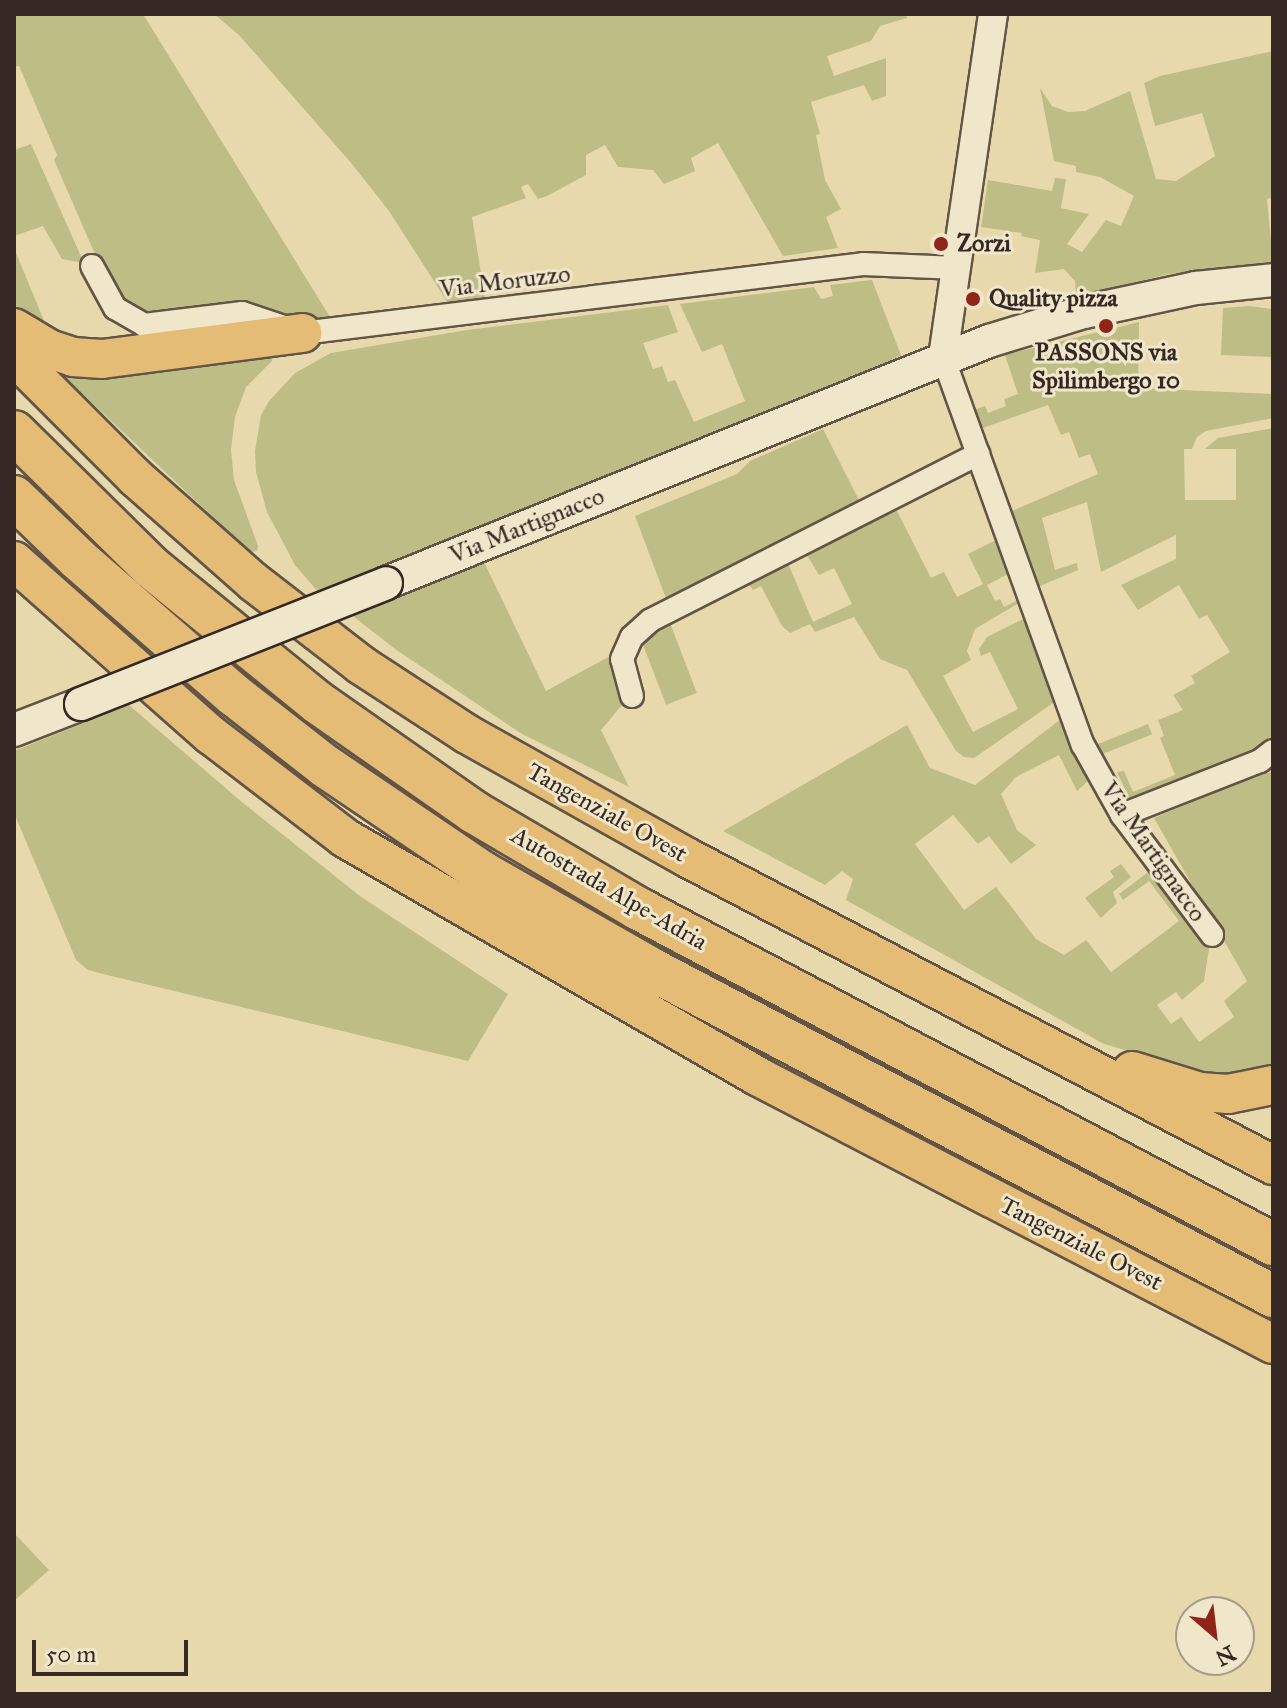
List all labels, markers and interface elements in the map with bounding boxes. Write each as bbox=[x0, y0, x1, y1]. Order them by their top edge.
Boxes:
place label: Zorzi bbox=[957, 230, 1011, 258]
marker: Zorzi bbox=[932, 235, 950, 253]
street label: Via Moruzzo bbox=[438, 260, 572, 304]
place label: Quality pizza bbox=[989, 285, 1118, 313]
marker: Quality pizza bbox=[964, 290, 982, 308]
marker: PASSONS via Spilimbergo 10 bbox=[1097, 317, 1115, 335]
place label: PASSONS via Spilimbergo 10 bbox=[1032, 339, 1180, 395]
street label: Via Martignacco bbox=[445, 482, 609, 570]
street label: Tangenziale Ovest bbox=[522, 757, 692, 869]
street label: Via Martignacco bbox=[1094, 776, 1212, 928]
street label: Autostrada Alpe-Adria bbox=[506, 821, 712, 957]
street label: Tangenziale Ovest bbox=[995, 1191, 1167, 1297]
north arrow bbox=[1175, 1596, 1255, 1676]
scale bar bbox=[36, 1624, 192, 1674]
text: 50 m bbox=[46, 1639, 96, 1669]
text: N bbox=[1211, 1640, 1240, 1672]

